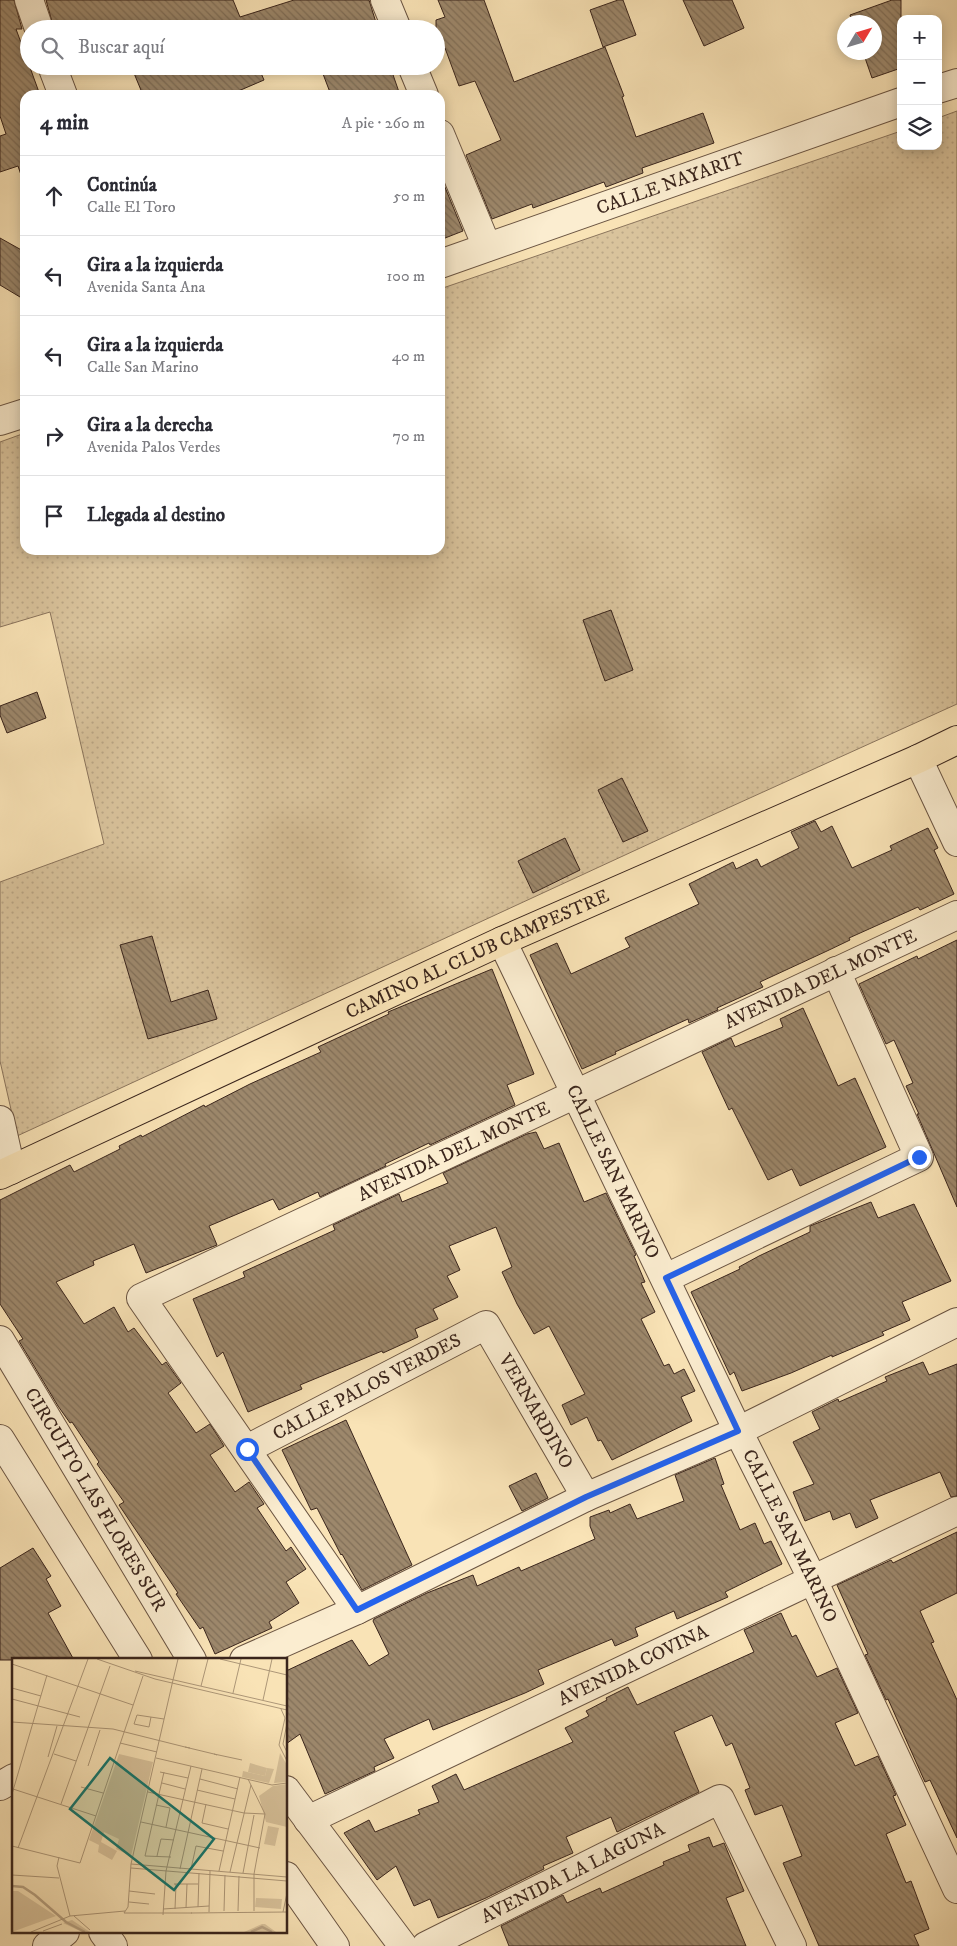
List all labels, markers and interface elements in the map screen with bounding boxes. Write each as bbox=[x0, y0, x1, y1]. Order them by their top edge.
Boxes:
north arrow bbox=[837, 15, 882, 60]
map controls bbox=[897, 15, 942, 150]
button: + bbox=[897, 15, 942, 60]
search box bbox=[20, 20, 445, 75]
icon: search bbox=[38, 34, 66, 62]
text: Buscar aquí bbox=[78, 36, 164, 59]
button: − bbox=[897, 60, 942, 105]
button: layers bbox=[897, 105, 942, 150]
text: 4 min bbox=[40, 110, 89, 136]
text: A pie · 260 m bbox=[342, 113, 425, 133]
street label: CALLE NAYARIT bbox=[593, 146, 748, 220]
text: Continúa bbox=[87, 174, 157, 197]
icon: ahead bbox=[40, 182, 68, 210]
text: 50 m bbox=[393, 186, 425, 206]
text: Calle El Toro bbox=[87, 197, 175, 217]
text: Gira a la izquierda bbox=[87, 254, 223, 277]
icon: left bbox=[40, 262, 68, 290]
text: 100 m bbox=[387, 266, 425, 286]
text: Avenida Santa Ana bbox=[87, 277, 205, 297]
text: Gira a la izquierda bbox=[87, 334, 223, 357]
icon: left bbox=[40, 342, 68, 370]
text: 40 m bbox=[392, 346, 425, 366]
text: Calle San Marino bbox=[87, 357, 199, 377]
text: Gira a la derecha bbox=[87, 414, 213, 437]
icon: right bbox=[40, 422, 68, 450]
text: 70 m bbox=[393, 426, 425, 446]
text: Avenida Palos Verdes bbox=[87, 437, 220, 457]
icon: arrive bbox=[40, 502, 68, 530]
text: Llegada al destino bbox=[87, 504, 225, 527]
street label: CAMINO AL CLUB CAMPESTRE bbox=[342, 884, 612, 1024]
street label: AVENIDA DEL MONTE bbox=[721, 924, 920, 1034]
street label: CALLE SAN MARINO bbox=[561, 1081, 665, 1262]
street label: AVENIDA DEL MONTE bbox=[354, 1096, 554, 1206]
route end bbox=[908, 1146, 931, 1169]
street label: CALLE PALOS VERDES bbox=[269, 1328, 465, 1445]
street label: VERNARDINO bbox=[493, 1349, 578, 1473]
street label: CIRCUITO LAS FLORES SUR bbox=[20, 1384, 172, 1616]
route start bbox=[236, 1438, 259, 1461]
street label: CALLE SAN MARINO bbox=[738, 1445, 843, 1626]
street label: AVENIDA COVINA bbox=[554, 1619, 713, 1711]
inset map bbox=[12, 1658, 288, 1934]
street label: AVENIDA LA LAGUNA bbox=[477, 1817, 669, 1928]

